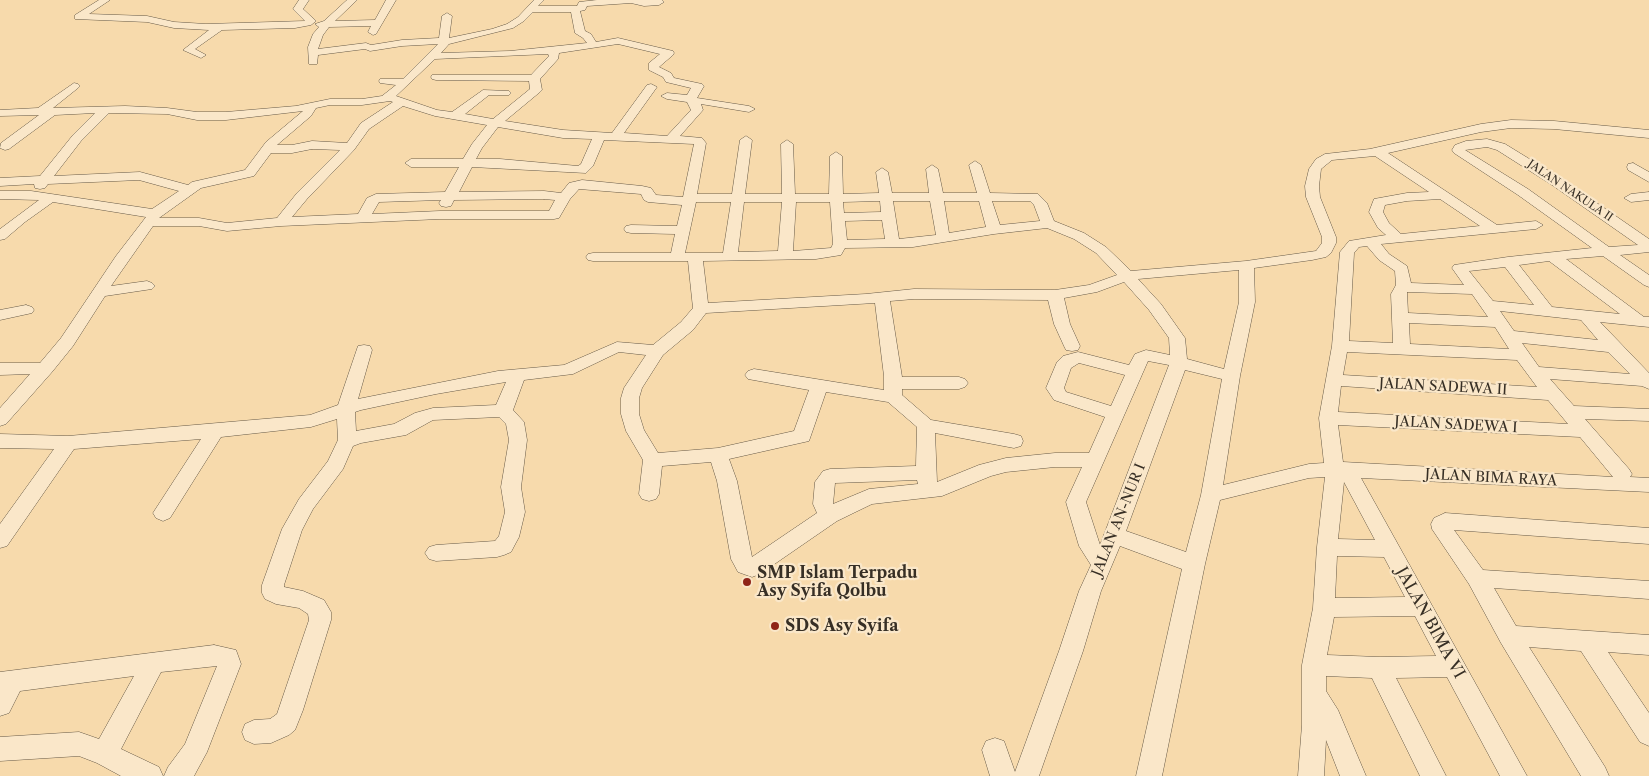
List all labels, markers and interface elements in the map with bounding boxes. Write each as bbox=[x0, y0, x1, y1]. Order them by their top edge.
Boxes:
street label: JALAN NAKULA II bbox=[1525, 158, 1615, 224]
street label: JALAN SADEWA II bbox=[1378, 375, 1508, 399]
street label: JALAN SADEWA I bbox=[1394, 413, 1518, 437]
street label: JALAN AN-NUR I bbox=[1089, 461, 1149, 579]
street label: JALAN BIMA RAYA bbox=[1425, 466, 1557, 490]
place label: SMP Islam Terpadu Asy Syifa Qolbu bbox=[757, 563, 918, 601]
street label: JALAN BIMA VI bbox=[1391, 564, 1469, 682]
marker: SMP Islam Terpadu Asy Syifa Qolbu bbox=[741, 576, 753, 588]
place label: SDS Asy Syifa bbox=[785, 616, 899, 636]
marker: SDS Asy Syifa bbox=[769, 620, 781, 632]

